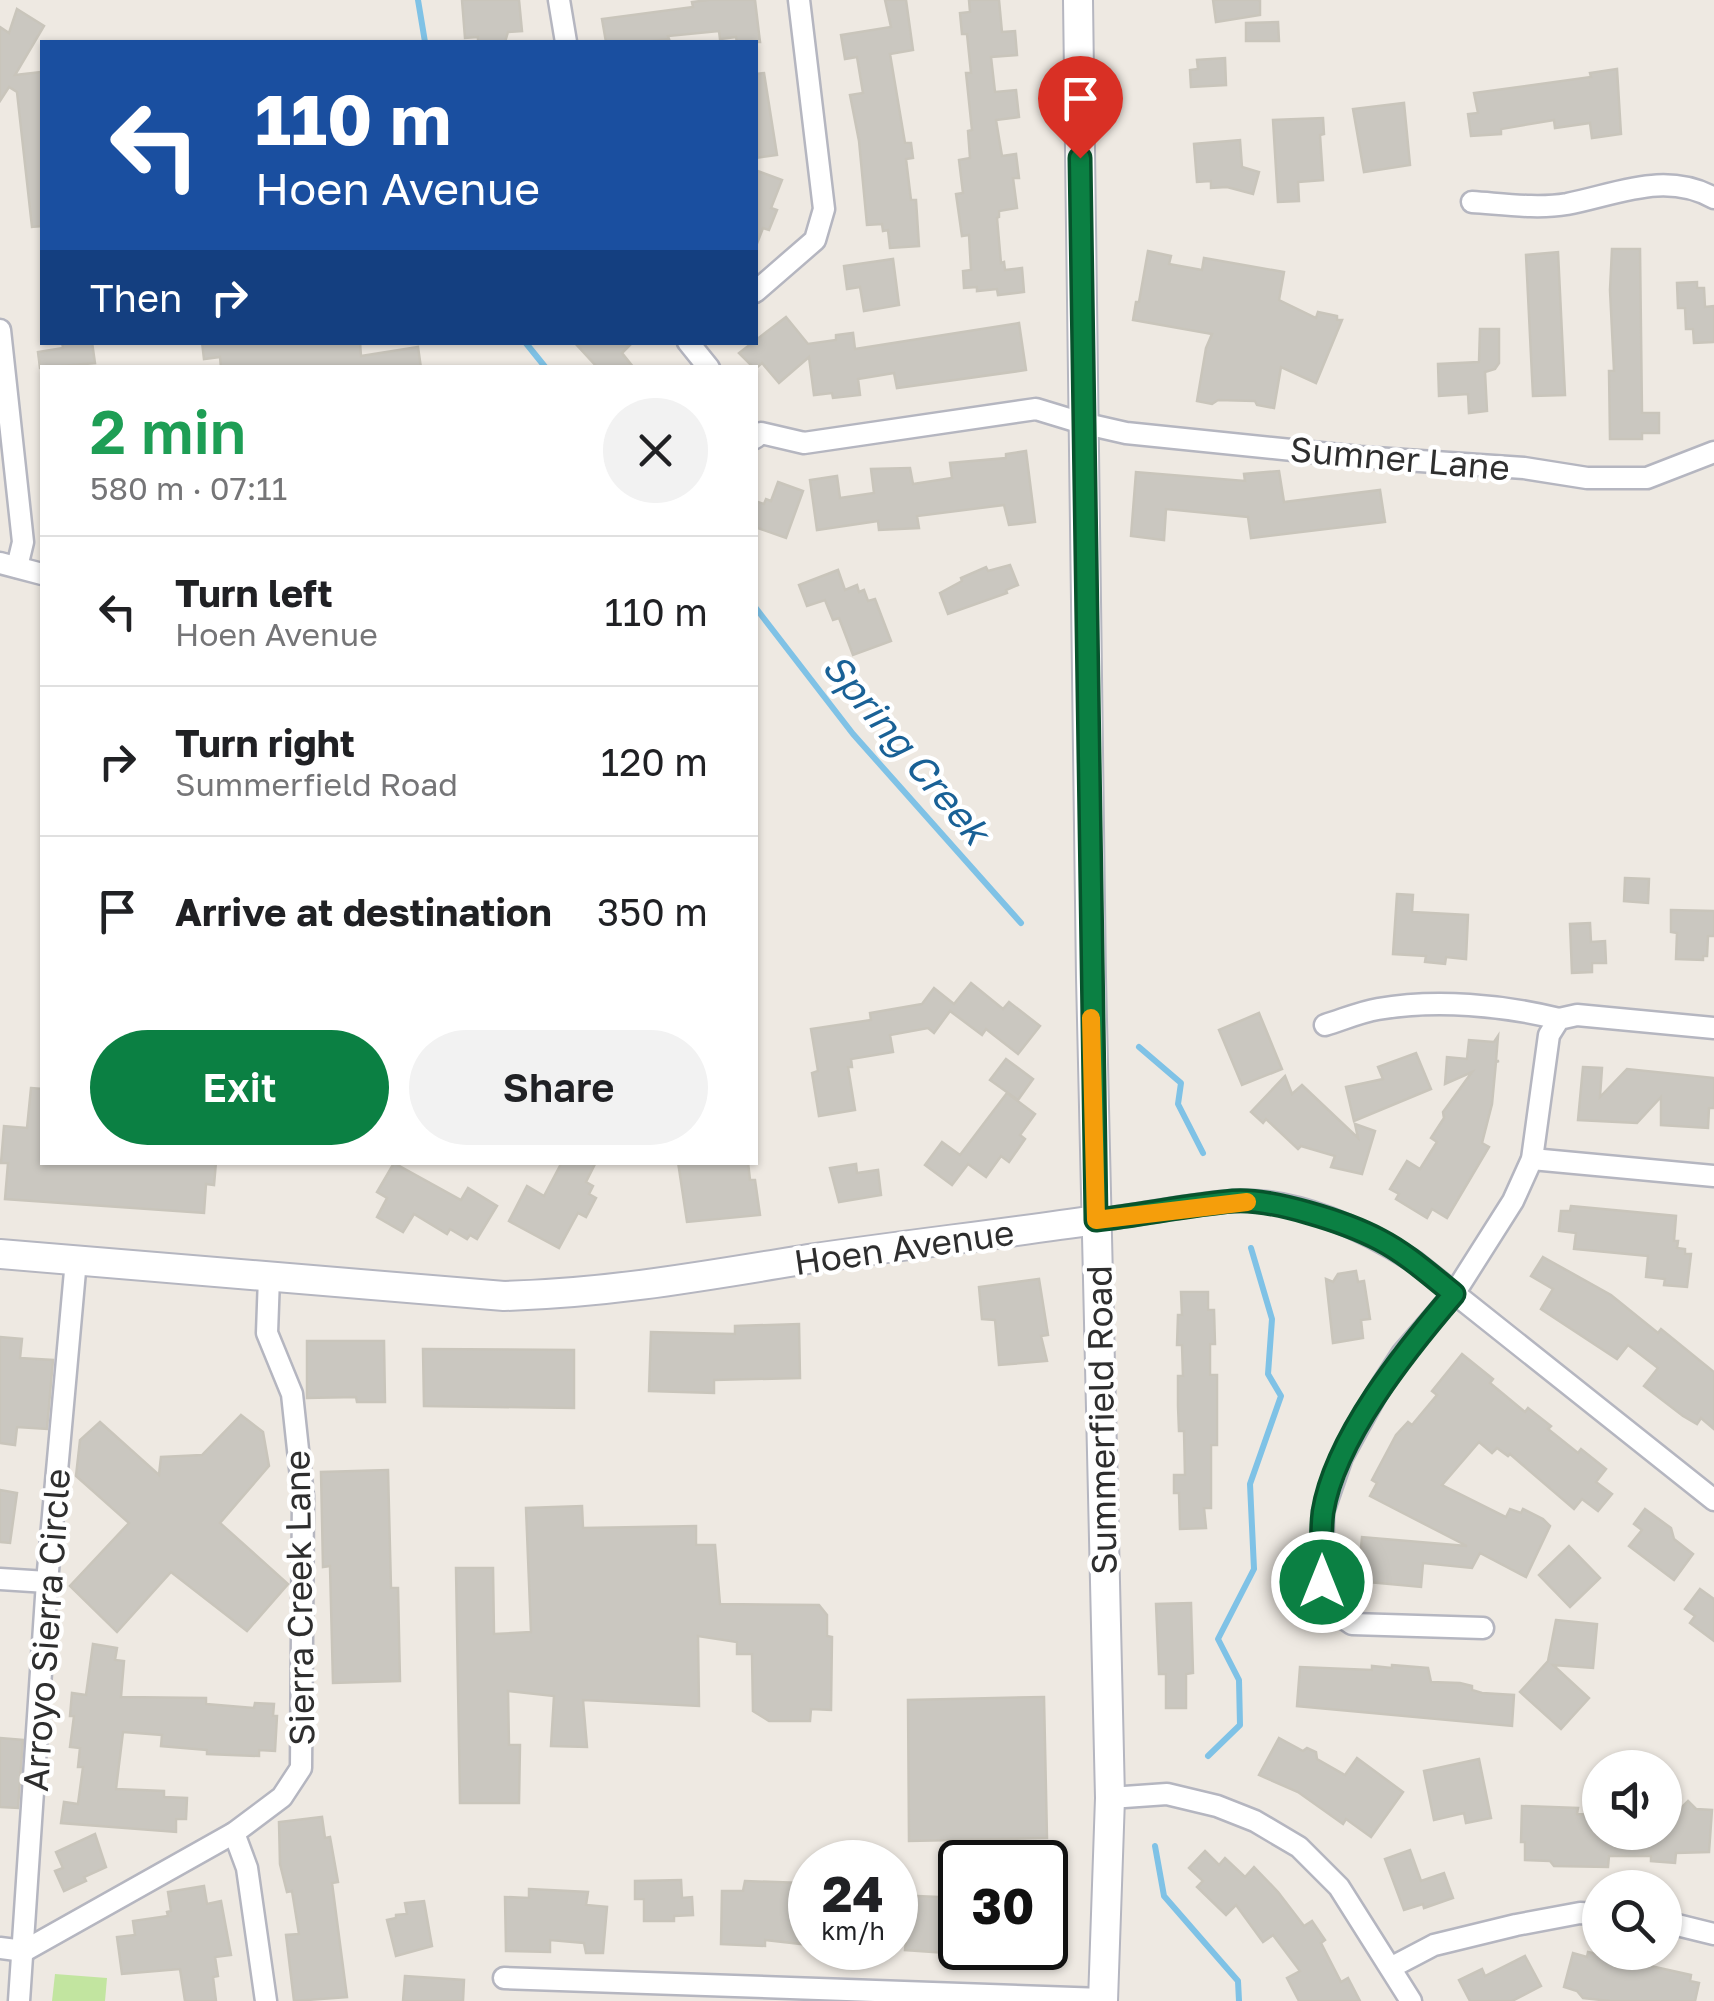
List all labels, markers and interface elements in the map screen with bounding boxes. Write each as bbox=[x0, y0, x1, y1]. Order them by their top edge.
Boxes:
pin bbox=[1038, 56, 1123, 159]
icon: arrive bbox=[1053, 71, 1108, 126]
text: 110 m bbox=[255, 76, 451, 160]
icon: left bbox=[90, 80, 220, 210]
text: Hoen Avenue bbox=[255, 161, 540, 215]
icon: right bbox=[202, 270, 257, 325]
text: Then bbox=[90, 275, 182, 320]
text: 2 min bbox=[90, 395, 246, 467]
button: close bbox=[603, 398, 708, 503]
street label: Sumner Lane bbox=[1288, 427, 1512, 489]
text: 580 m · 07:11 bbox=[90, 469, 287, 507]
text: Turn left bbox=[175, 570, 333, 615]
icon: left bbox=[90, 584, 145, 639]
text: 110 m bbox=[604, 589, 708, 634]
text: Hoen Avenue bbox=[175, 615, 378, 653]
water label: Spring Creek bbox=[814, 644, 1002, 855]
text: Turn right bbox=[175, 720, 355, 765]
icon: right bbox=[90, 734, 145, 789]
text: 120 m bbox=[601, 739, 708, 784]
text: Summerfield Road bbox=[175, 765, 458, 803]
icon: arrive bbox=[90, 884, 145, 939]
text: Arrive at destination bbox=[175, 889, 552, 934]
text: 350 m bbox=[597, 889, 708, 934]
button: Exit bbox=[90, 1030, 389, 1145]
button: Share bbox=[409, 1030, 708, 1145]
street label: Hoen Avenue bbox=[791, 1211, 1017, 1283]
street label: Summerfield Road bbox=[1077, 1265, 1125, 1575]
street label: Sierra Creek Lane bbox=[275, 1450, 323, 1746]
street label: Arroyo Sierra Circle bbox=[14, 1467, 78, 1793]
position arrow bbox=[1270, 1530, 1374, 1634]
map controls bbox=[1582, 1750, 1682, 1970]
button: sound bbox=[1582, 1750, 1682, 1850]
speed limit sign: 30 bbox=[938, 1840, 1068, 1970]
text: 24 bbox=[822, 1863, 884, 1923]
button: search bbox=[1582, 1870, 1682, 1970]
text: km/h bbox=[821, 1915, 885, 1946]

